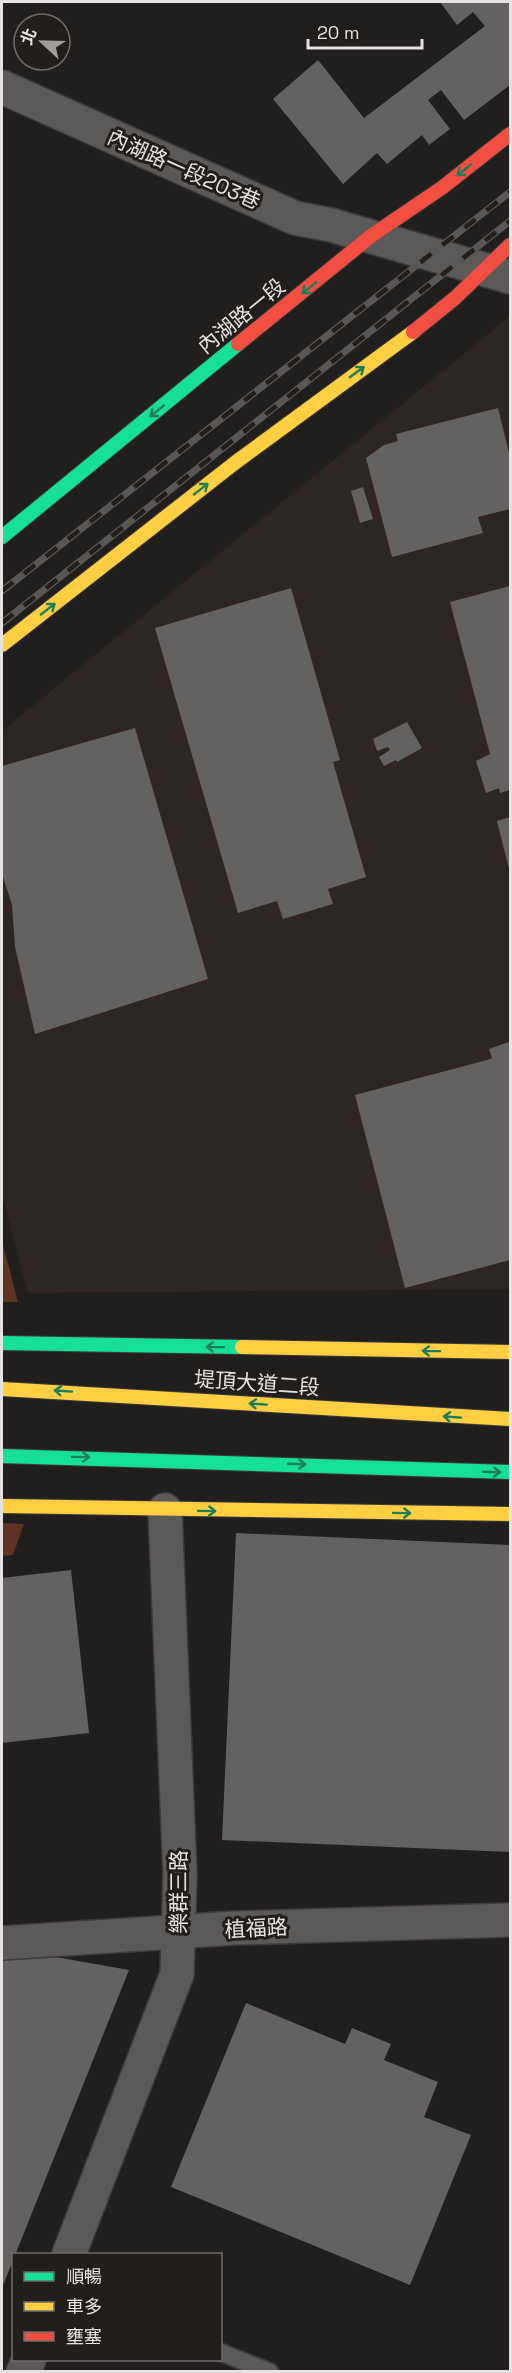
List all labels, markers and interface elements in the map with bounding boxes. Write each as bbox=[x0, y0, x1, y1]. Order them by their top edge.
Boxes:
north arrow bbox=[12, 12, 72, 72]
scale bar bbox=[308, 12, 422, 50]
text: 20 m bbox=[317, 21, 360, 44]
text: 北 bbox=[16, 25, 41, 48]
street label: 內湖路一段203巷 bbox=[103, 123, 265, 215]
one-way arrow bbox=[457, 164, 473, 177]
street label: 內湖路一段 bbox=[192, 272, 290, 360]
one-way arrow bbox=[302, 281, 317, 295]
one-way arrow bbox=[349, 365, 365, 378]
one-way arrow bbox=[150, 404, 166, 417]
one-way arrow bbox=[193, 482, 209, 495]
one-way arrow bbox=[39, 603, 55, 616]
one-way arrow bbox=[206, 1341, 226, 1352]
one-way arrow bbox=[422, 1345, 442, 1356]
street label: 堤頂大道二段 bbox=[193, 1365, 321, 1401]
one-way arrow bbox=[53, 1385, 73, 1396]
one-way arrow bbox=[248, 1398, 268, 1409]
one-way arrow bbox=[443, 1411, 463, 1422]
one-way arrow bbox=[70, 1452, 90, 1463]
one-way arrow bbox=[286, 1459, 306, 1470]
one-way arrow bbox=[481, 1466, 501, 1478]
one-way arrow bbox=[196, 1505, 216, 1517]
one-way arrow bbox=[391, 1507, 411, 1519]
street label: 樂群三路 bbox=[165, 1850, 192, 1934]
street label: 植福路 bbox=[224, 1913, 288, 1943]
legend bbox=[12, 2253, 222, 2361]
text: 順暢 bbox=[66, 2265, 102, 2288]
text: 車多 bbox=[66, 2295, 102, 2318]
text: 壅塞 bbox=[66, 2325, 102, 2348]

